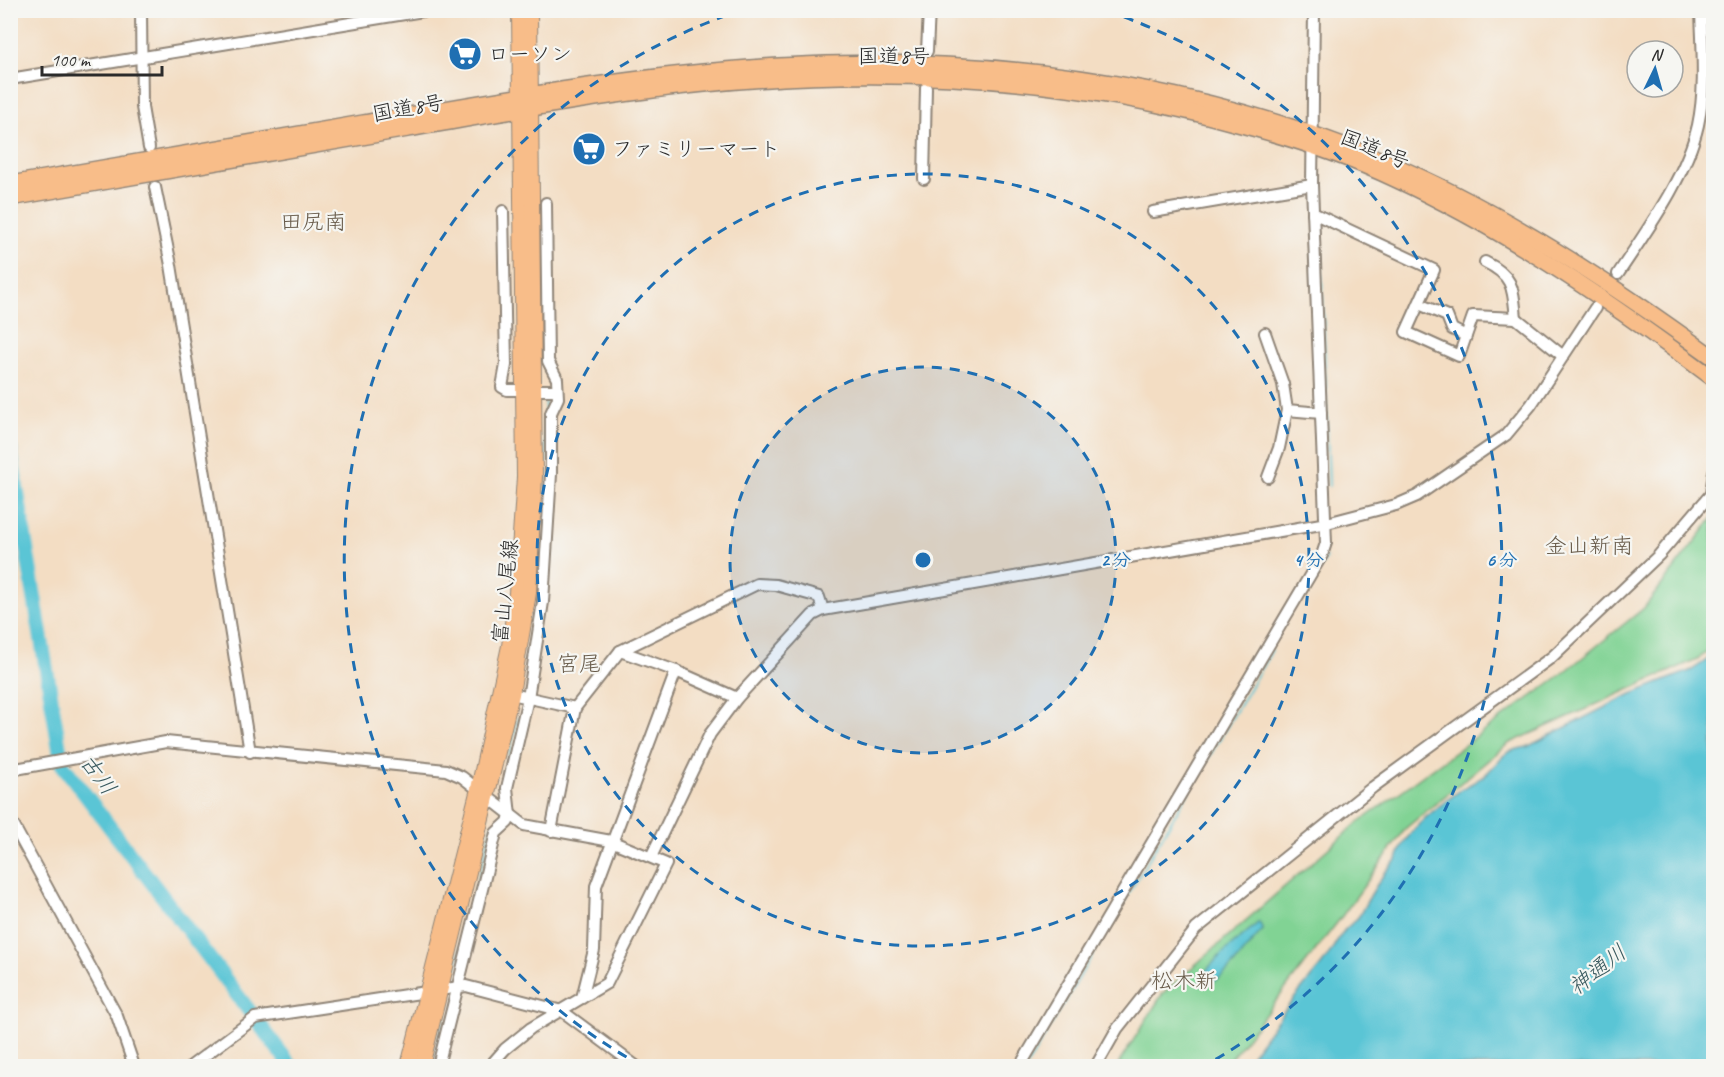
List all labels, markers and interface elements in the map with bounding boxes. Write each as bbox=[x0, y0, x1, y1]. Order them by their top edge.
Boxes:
supermarket icon: ローソン bbox=[447, 36, 483, 72]
scale bar bbox=[42, 39, 162, 77]
north arrow bbox=[1625, 39, 1685, 99]
place label: ローソン bbox=[488, 41, 572, 67]
street label: 国道8号 bbox=[858, 43, 930, 69]
text: N bbox=[1650, 45, 1665, 66]
text: 100 m bbox=[51, 49, 92, 71]
street label: 国道8号 bbox=[370, 89, 446, 127]
street label: 国道8号 bbox=[1337, 123, 1413, 175]
supermarket icon: ファミリーマート bbox=[571, 131, 607, 167]
place label: ファミリーマート bbox=[612, 136, 780, 162]
district label: 田尻南 bbox=[280, 208, 346, 236]
district label: 金山新南 bbox=[1545, 532, 1633, 560]
street label: 富山八尾線 bbox=[487, 537, 523, 645]
text: 2 分 bbox=[1101, 549, 1131, 571]
text: 4 分 bbox=[1294, 549, 1324, 571]
text: 6 分 bbox=[1487, 549, 1517, 571]
centre of rings bbox=[913, 550, 933, 570]
district label: 宮尾 bbox=[557, 650, 601, 678]
water label: 古川 bbox=[74, 749, 122, 801]
water label: 神通川 bbox=[1563, 938, 1632, 1001]
district label: 松木新 bbox=[1151, 967, 1217, 995]

